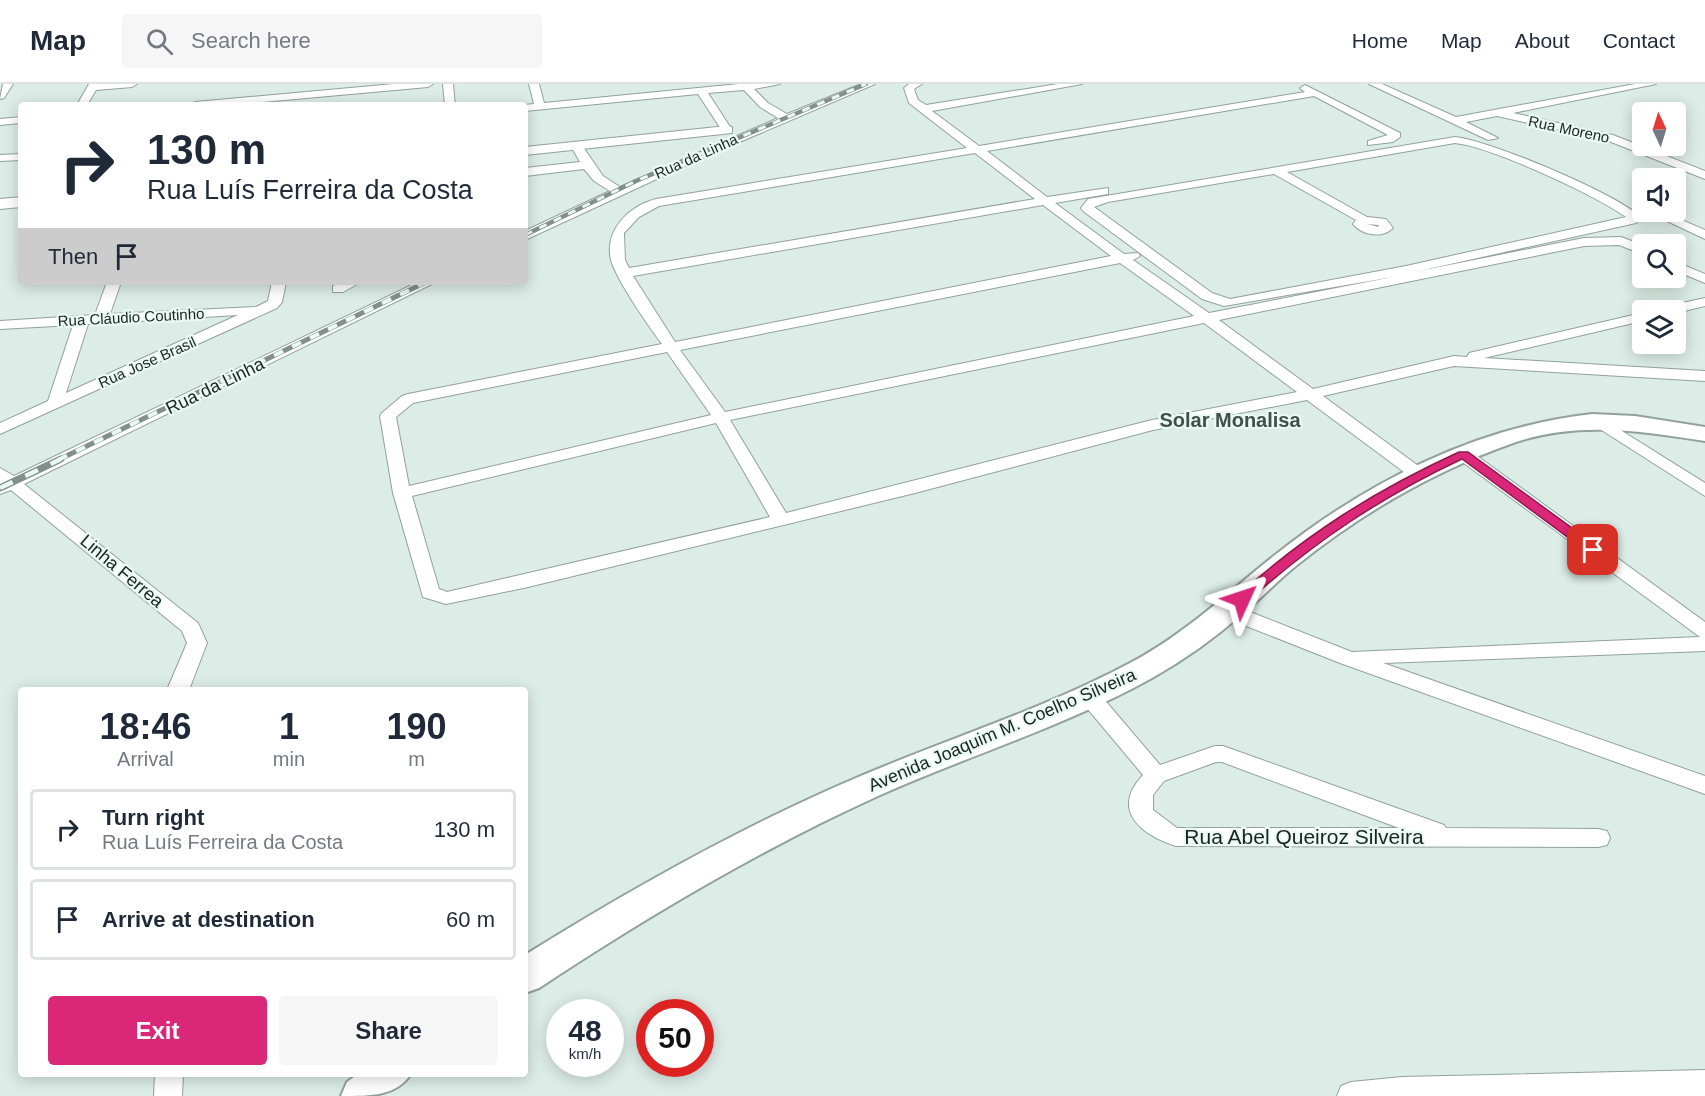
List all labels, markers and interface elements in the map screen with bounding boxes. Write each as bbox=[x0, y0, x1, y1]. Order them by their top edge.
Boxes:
search box bbox=[122, 14, 542, 68]
text: Map bbox=[30, 25, 86, 56]
icon: search bbox=[143, 25, 176, 58]
text: Search here bbox=[191, 28, 311, 53]
text: Home bbox=[1352, 29, 1408, 52]
text: Map bbox=[1441, 29, 1482, 52]
text: About bbox=[1515, 29, 1570, 52]
text: Contact bbox=[1603, 29, 1675, 52]
north arrow bbox=[1632, 102, 1686, 156]
map controls bbox=[1632, 102, 1686, 354]
street label: Rua Moreno bbox=[1527, 112, 1611, 146]
icon: right bbox=[48, 126, 126, 204]
text: 130 m bbox=[147, 126, 266, 173]
street label: Rua da Linha bbox=[652, 130, 741, 182]
button: sound bbox=[1632, 168, 1686, 222]
text: Rua Luís Ferreira da Costa bbox=[147, 175, 473, 205]
button: search bbox=[1632, 234, 1686, 288]
icon: arrive bbox=[110, 240, 143, 273]
text: Then bbox=[48, 244, 98, 269]
button: layers bbox=[1632, 300, 1686, 354]
street label: Rua Cláudio Coutinho bbox=[57, 305, 205, 329]
street label: Rua Jose Brasil bbox=[96, 333, 198, 391]
street label: Rua da Linha bbox=[162, 353, 268, 418]
district label: Solar Monalisa bbox=[1159, 409, 1301, 431]
pin bbox=[1567, 524, 1618, 575]
street label: Linha Ferrea bbox=[76, 531, 168, 612]
icon: arrive bbox=[1576, 533, 1609, 566]
position arrow bbox=[1210, 567, 1274, 631]
street label: Avenida Joaquim M. Coelho Silveira bbox=[865, 664, 1140, 796]
text: 18:46 bbox=[99, 706, 191, 747]
text: 1 bbox=[279, 706, 299, 747]
text: 190 bbox=[386, 706, 447, 747]
text: Arrival bbox=[117, 748, 174, 770]
text: min bbox=[273, 748, 305, 770]
text: m bbox=[408, 748, 425, 770]
text: Turn right bbox=[102, 805, 204, 830]
icon: right bbox=[51, 813, 84, 846]
text: 130 m bbox=[434, 817, 495, 842]
street label: Rua Abel Queiroz Silveira bbox=[1184, 825, 1424, 848]
text: Rua Luís Ferreira da Costa bbox=[102, 831, 343, 853]
icon: arrive bbox=[51, 903, 84, 936]
text: Arrive at destination bbox=[102, 907, 315, 932]
text: 60 m bbox=[446, 907, 495, 932]
button: Exit bbox=[48, 996, 267, 1065]
button: Share bbox=[279, 996, 498, 1065]
speed limit sign: 50 bbox=[636, 999, 714, 1077]
text: 48 bbox=[568, 1014, 602, 1047]
text: km/h bbox=[569, 1045, 601, 1062]

